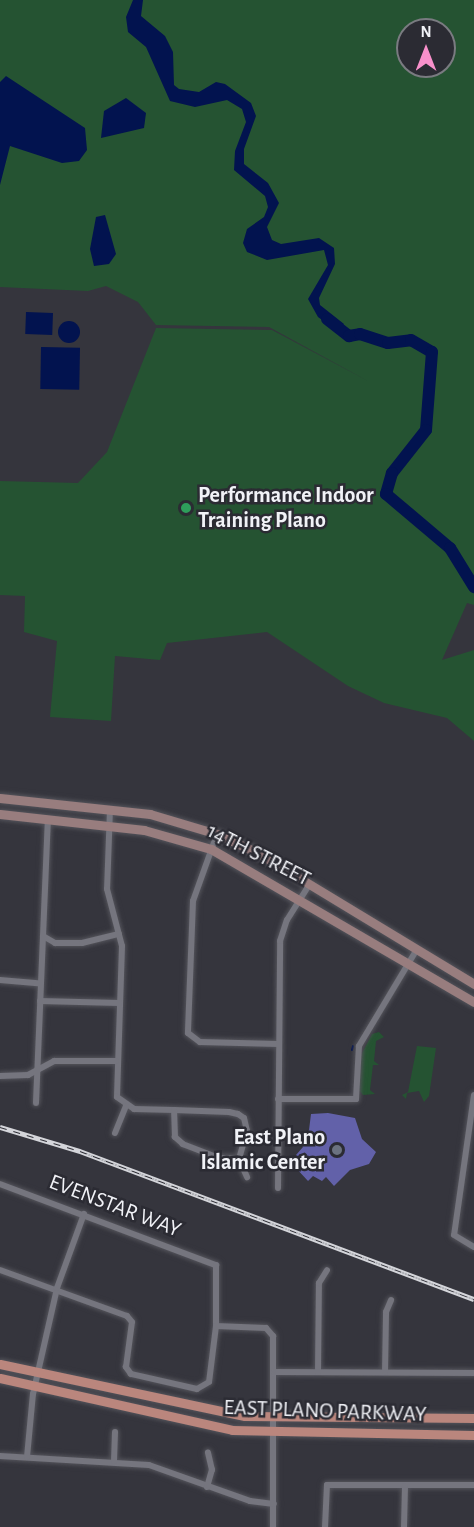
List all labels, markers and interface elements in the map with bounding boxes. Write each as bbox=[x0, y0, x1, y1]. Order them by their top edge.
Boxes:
north arrow bbox=[396, 18, 456, 78]
text: N bbox=[420, 24, 432, 40]
place label: Performance Indoor Training Plano bbox=[198, 482, 374, 534]
marker: Performance Indoor Training Plano bbox=[179, 501, 193, 515]
street label: 14TH STREET bbox=[203, 818, 315, 892]
place label: East Plano Islamic Center bbox=[200, 1124, 325, 1176]
marker: East Plano Islamic Center bbox=[330, 1143, 344, 1157]
street label: EVENSTAR WAY bbox=[45, 1169, 185, 1243]
street label: EAST PLANO PARKWAY bbox=[223, 1394, 427, 1428]

